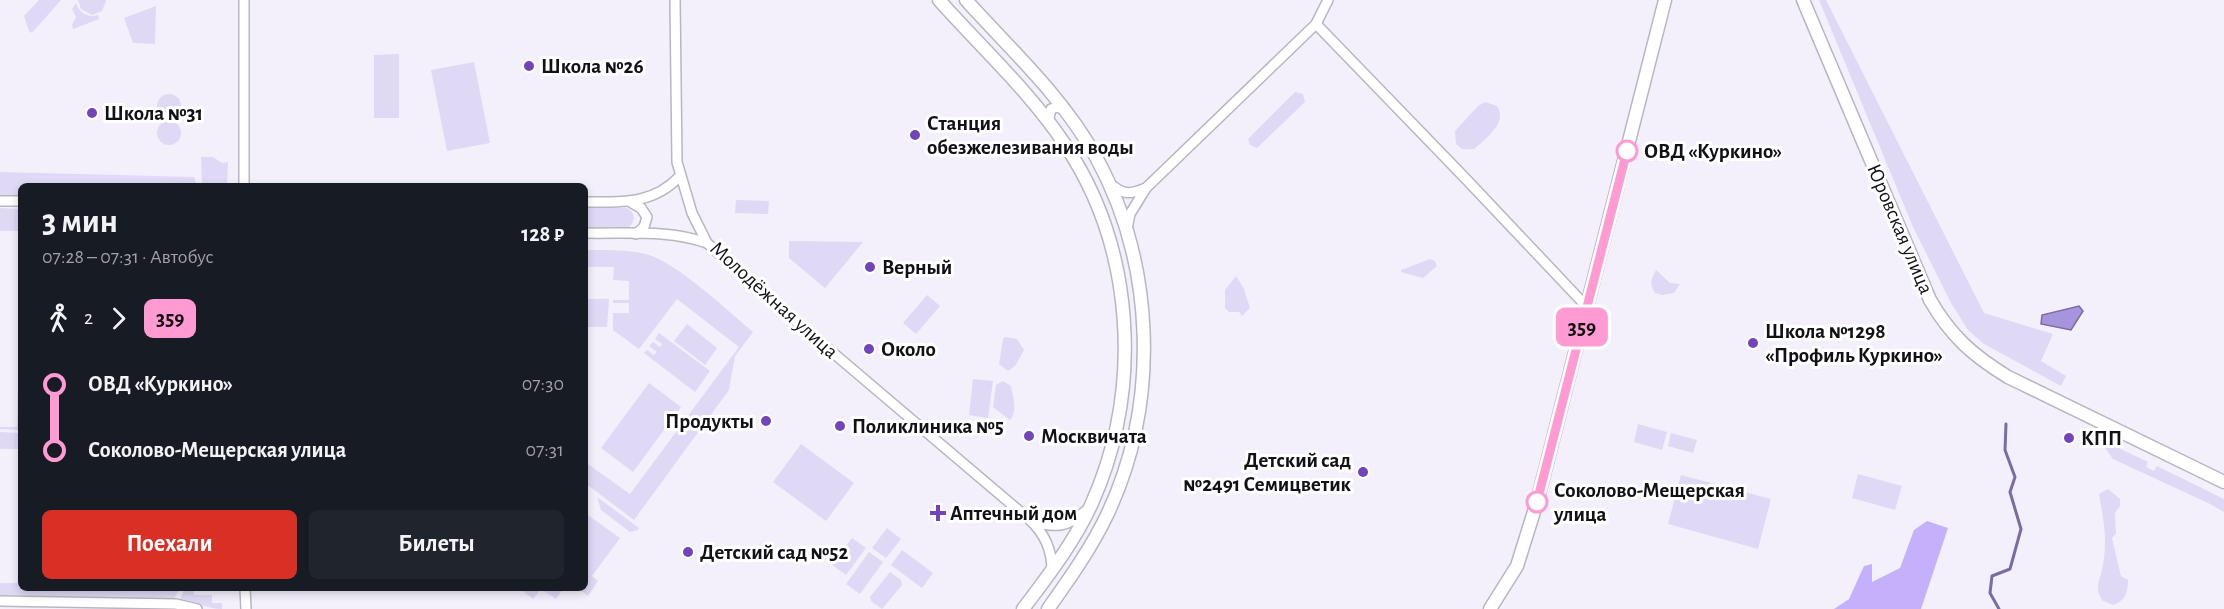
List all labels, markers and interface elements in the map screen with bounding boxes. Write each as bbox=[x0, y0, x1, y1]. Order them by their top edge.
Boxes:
place label: Школа №26 bbox=[541, 56, 644, 77]
marker: Школа №26 bbox=[522, 59, 536, 73]
place label: Школа №31 bbox=[104, 103, 203, 124]
marker: Школа №31 bbox=[85, 106, 99, 120]
place label: Станция обезжелезивания воды bbox=[927, 113, 1134, 158]
marker: Станция обезжелезивания воды bbox=[908, 128, 922, 142]
marker: ОВД «Куркино» bbox=[1616, 140, 1638, 162]
place label: ОВД «Куркино» bbox=[1644, 141, 1782, 162]
street label: Юровская улица bbox=[1863, 161, 1937, 297]
text: 3 мин bbox=[42, 206, 118, 239]
text: 128 ₽ bbox=[521, 223, 564, 245]
street label: Молодёжная улица bbox=[706, 237, 842, 363]
text: 07:28 – 07:31 · Автобус bbox=[42, 247, 214, 267]
place label: Верный bbox=[882, 257, 952, 278]
marker: Верный bbox=[863, 260, 877, 274]
icon: walk bbox=[42, 302, 75, 335]
icon: forward bbox=[102, 302, 135, 335]
text: 2 bbox=[84, 308, 93, 328]
text: 359 bbox=[156, 308, 184, 329]
line badge: 359 bbox=[1548, 308, 1616, 346]
text: 359 bbox=[1568, 317, 1596, 338]
place label: Школа №1298 «Профиль Куркино» bbox=[1765, 321, 1943, 366]
marker: Школа №1298 «Профиль Куркино» bbox=[1746, 336, 1760, 350]
place label: Около bbox=[881, 339, 936, 360]
marker: Около bbox=[862, 342, 876, 356]
text: ОВД «Куркино» bbox=[88, 373, 233, 395]
text: 07:30 bbox=[522, 374, 564, 394]
place label: Продукты bbox=[665, 411, 754, 432]
marker: Продукты bbox=[759, 414, 773, 428]
place label: Поликлиника №5 bbox=[852, 416, 1004, 437]
marker: Поликлиника №5 bbox=[833, 419, 847, 433]
place label: Москвичата bbox=[1041, 426, 1147, 447]
place label: КПП bbox=[2081, 428, 2122, 449]
marker: Москвичата bbox=[1022, 429, 1036, 443]
marker: КПП bbox=[2062, 431, 2076, 445]
text: Соколово-Мещерская улица bbox=[88, 439, 346, 461]
text: 07:31 bbox=[525, 440, 564, 460]
place label: Детский сад №2491 Семицветик bbox=[1183, 450, 1352, 495]
marker: Детский сад №2491 Семицветик bbox=[1356, 465, 1370, 479]
place label: Соколово-Мещерская улица bbox=[1553, 480, 1745, 525]
marker: Соколово-Мещерская улица bbox=[1526, 491, 1548, 513]
place label: Аптечный дом bbox=[950, 503, 1077, 524]
marker: Аптечный дом bbox=[931, 506, 945, 520]
button: Поехали bbox=[42, 510, 297, 579]
button: Билеты bbox=[309, 510, 564, 579]
place label: Детский сад №52 bbox=[700, 542, 848, 563]
marker: Детский сад №52 bbox=[681, 545, 695, 559]

